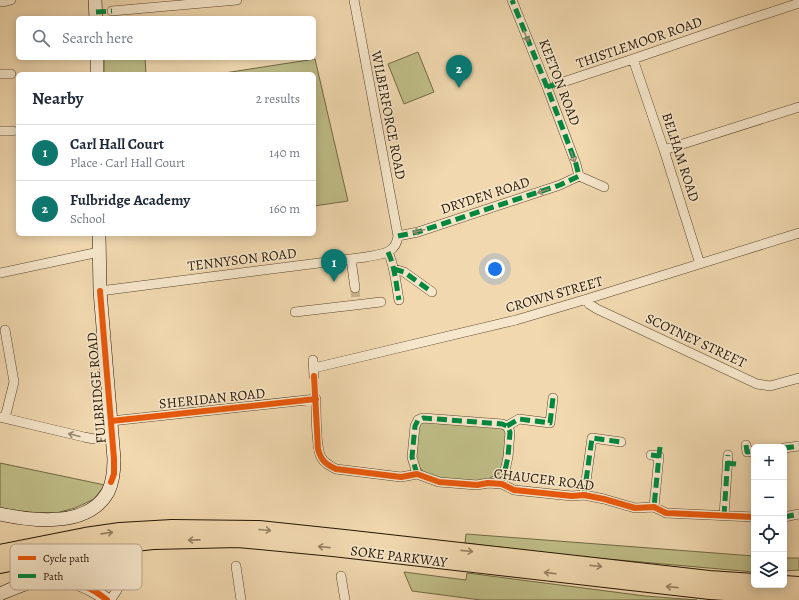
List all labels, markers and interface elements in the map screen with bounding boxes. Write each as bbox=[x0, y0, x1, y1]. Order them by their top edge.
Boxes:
street label: THISTLEMOOR ROAD bbox=[574, 12, 705, 73]
search box bbox=[16, 16, 316, 60]
icon: search bbox=[30, 27, 52, 49]
text: Search here bbox=[62, 28, 133, 48]
one-way arrow bbox=[523, 30, 531, 42]
street label: KEETON ROAD bbox=[534, 36, 585, 128]
street label: WILBERFORCE ROAD bbox=[366, 48, 410, 181]
pin: 2 bbox=[446, 55, 472, 88]
text: Nearby bbox=[32, 87, 83, 110]
text: 2 results bbox=[256, 90, 300, 107]
street label: BELHAM ROAD bbox=[657, 110, 704, 204]
text: Carl Hall Court bbox=[70, 134, 164, 154]
text: 1 bbox=[43, 144, 47, 161]
text: 140 m bbox=[269, 144, 300, 161]
one-way arrow bbox=[570, 151, 578, 163]
text: Place · Carl Hall Court bbox=[70, 154, 185, 171]
street label: DRYDEN ROAD bbox=[438, 172, 532, 219]
one-way arrow bbox=[536, 188, 549, 195]
text: Fulbridge Academy bbox=[70, 190, 190, 210]
text: 2 bbox=[42, 200, 48, 217]
text: 160 m bbox=[269, 200, 300, 217]
text: School bbox=[70, 210, 105, 227]
one-way arrow bbox=[413, 228, 426, 235]
street label: TENNYSON ROAD bbox=[187, 243, 298, 276]
pin: 1 bbox=[321, 249, 347, 282]
your location bbox=[485, 259, 505, 279]
street label: CROWN STREET bbox=[503, 271, 605, 317]
street label: SCOTNEY STREET bbox=[642, 309, 750, 372]
street label: FULBRIDGE ROAD bbox=[82, 331, 111, 444]
street label: SHERIDAN ROAD bbox=[158, 383, 266, 414]
one-way arrow bbox=[68, 431, 81, 438]
map controls bbox=[751, 444, 787, 588]
button: + bbox=[751, 444, 787, 480]
street label: CHAUCER ROAD bbox=[493, 464, 595, 495]
button: − bbox=[751, 480, 787, 516]
button: locate bbox=[751, 516, 787, 552]
one-way arrow bbox=[258, 526, 271, 533]
one-way arrow bbox=[100, 529, 113, 537]
one-way arrow bbox=[188, 536, 201, 543]
street label: SOKE PARKWAY bbox=[349, 541, 449, 572]
one-way arrow bbox=[318, 543, 331, 551]
legend bbox=[10, 544, 142, 590]
one-way arrow bbox=[460, 548, 473, 555]
text: Cycle path bbox=[43, 551, 90, 566]
button: layers bbox=[751, 552, 787, 588]
one-way arrow bbox=[589, 562, 602, 570]
text: Path bbox=[43, 569, 64, 584]
one-way arrow bbox=[544, 569, 557, 577]
one-way arrow bbox=[666, 583, 679, 590]

